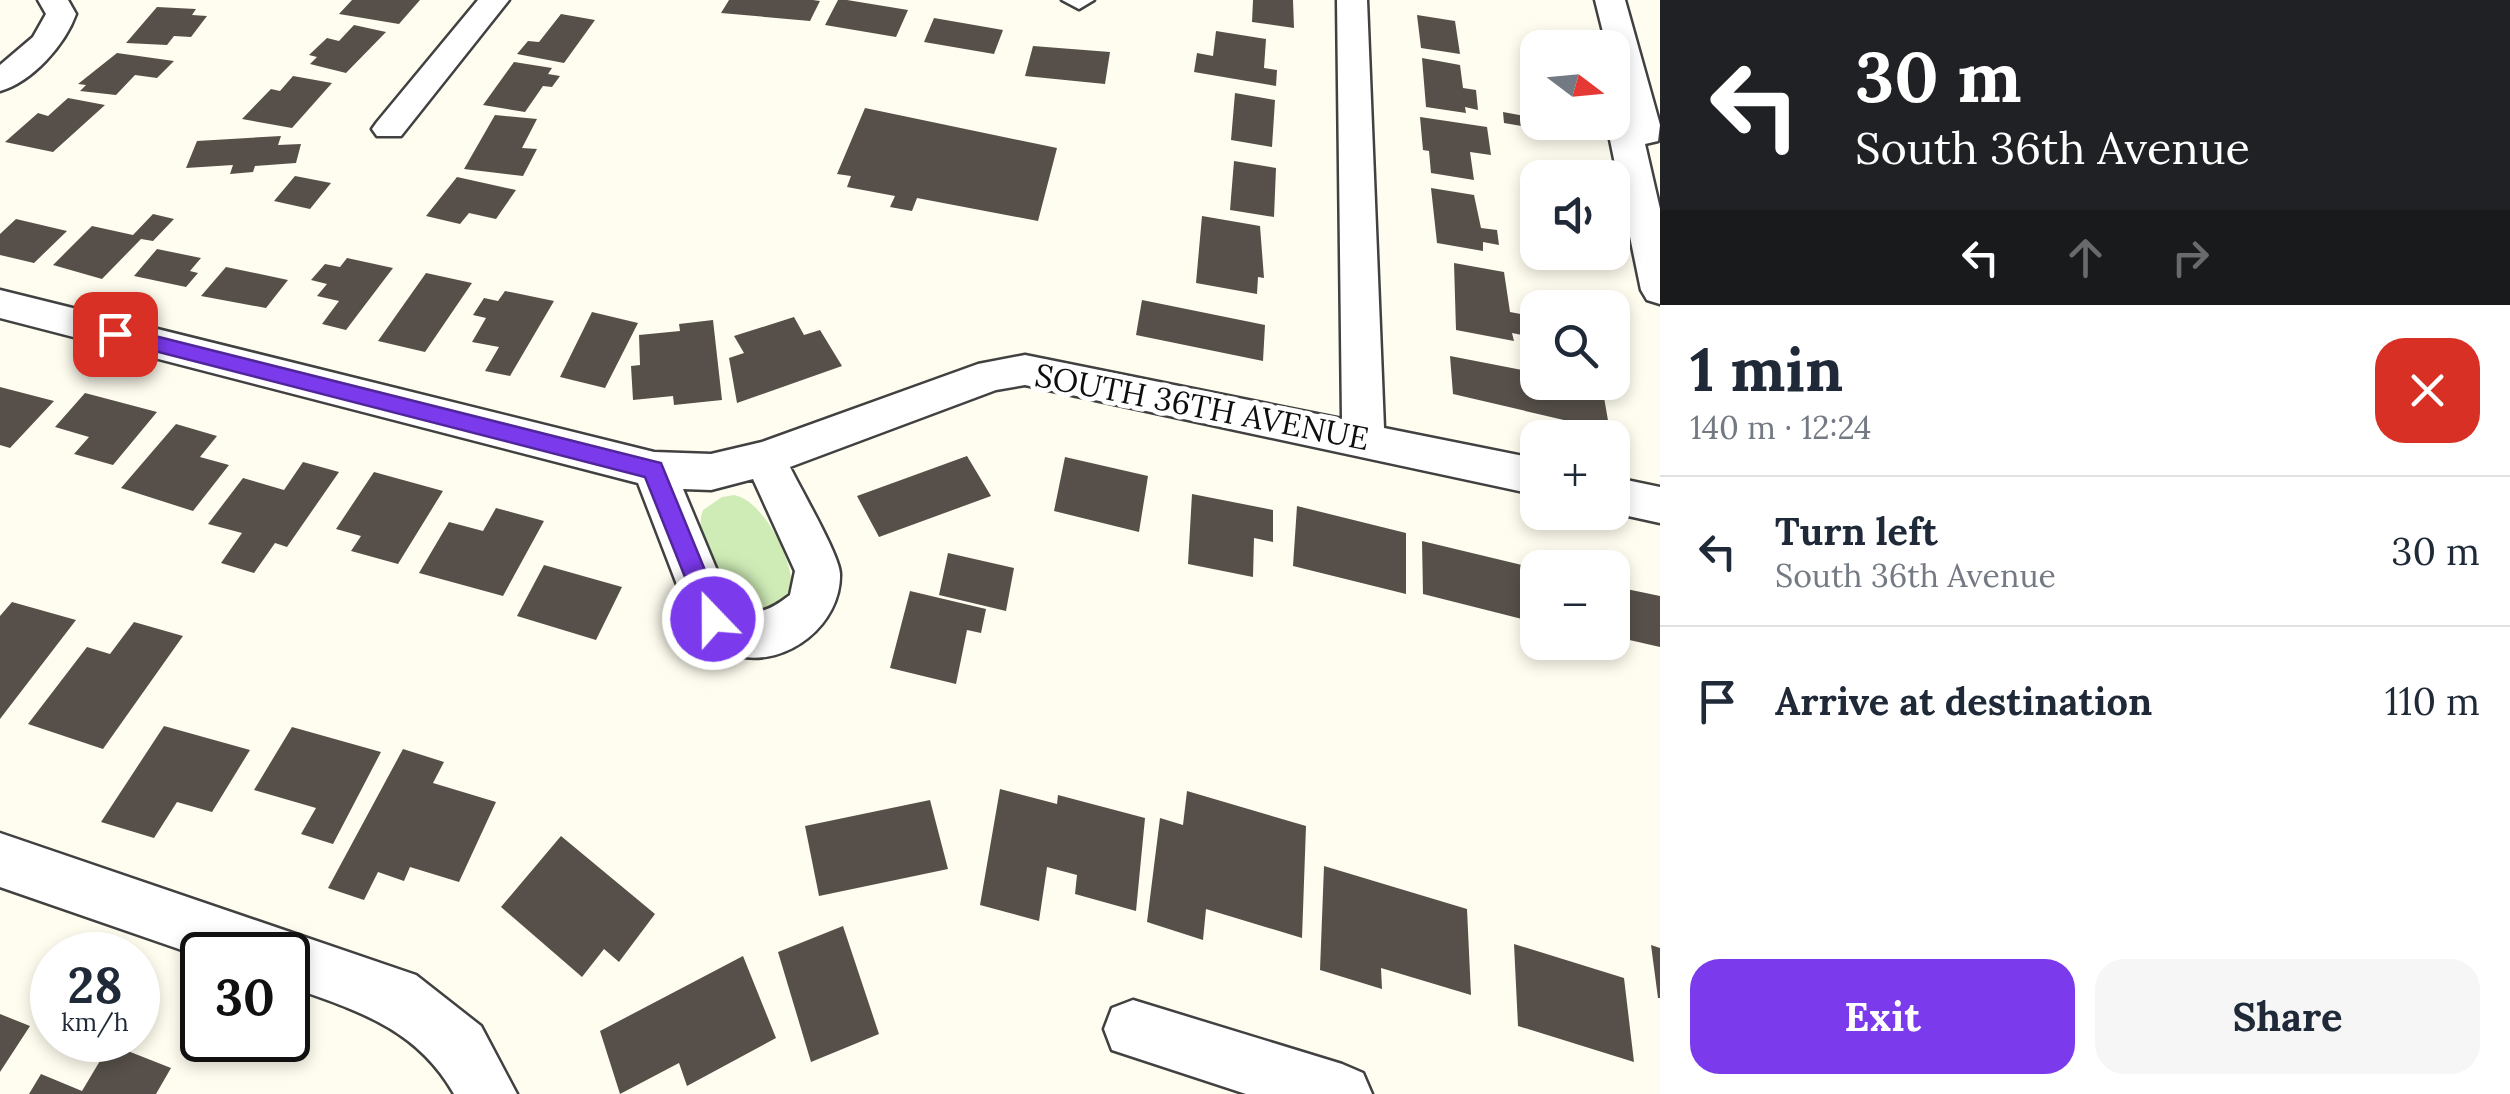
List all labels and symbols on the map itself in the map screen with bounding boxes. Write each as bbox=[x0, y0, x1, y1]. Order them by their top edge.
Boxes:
north arrow bbox=[1520, 30, 1630, 140]
pin bbox=[73, 292, 158, 377]
street label: SOUTH 36TH AVENUE bbox=[1032, 354, 1373, 459]
position arrow bbox=[661, 567, 765, 671]
speed limit sign: 30 bbox=[180, 932, 310, 1062]

